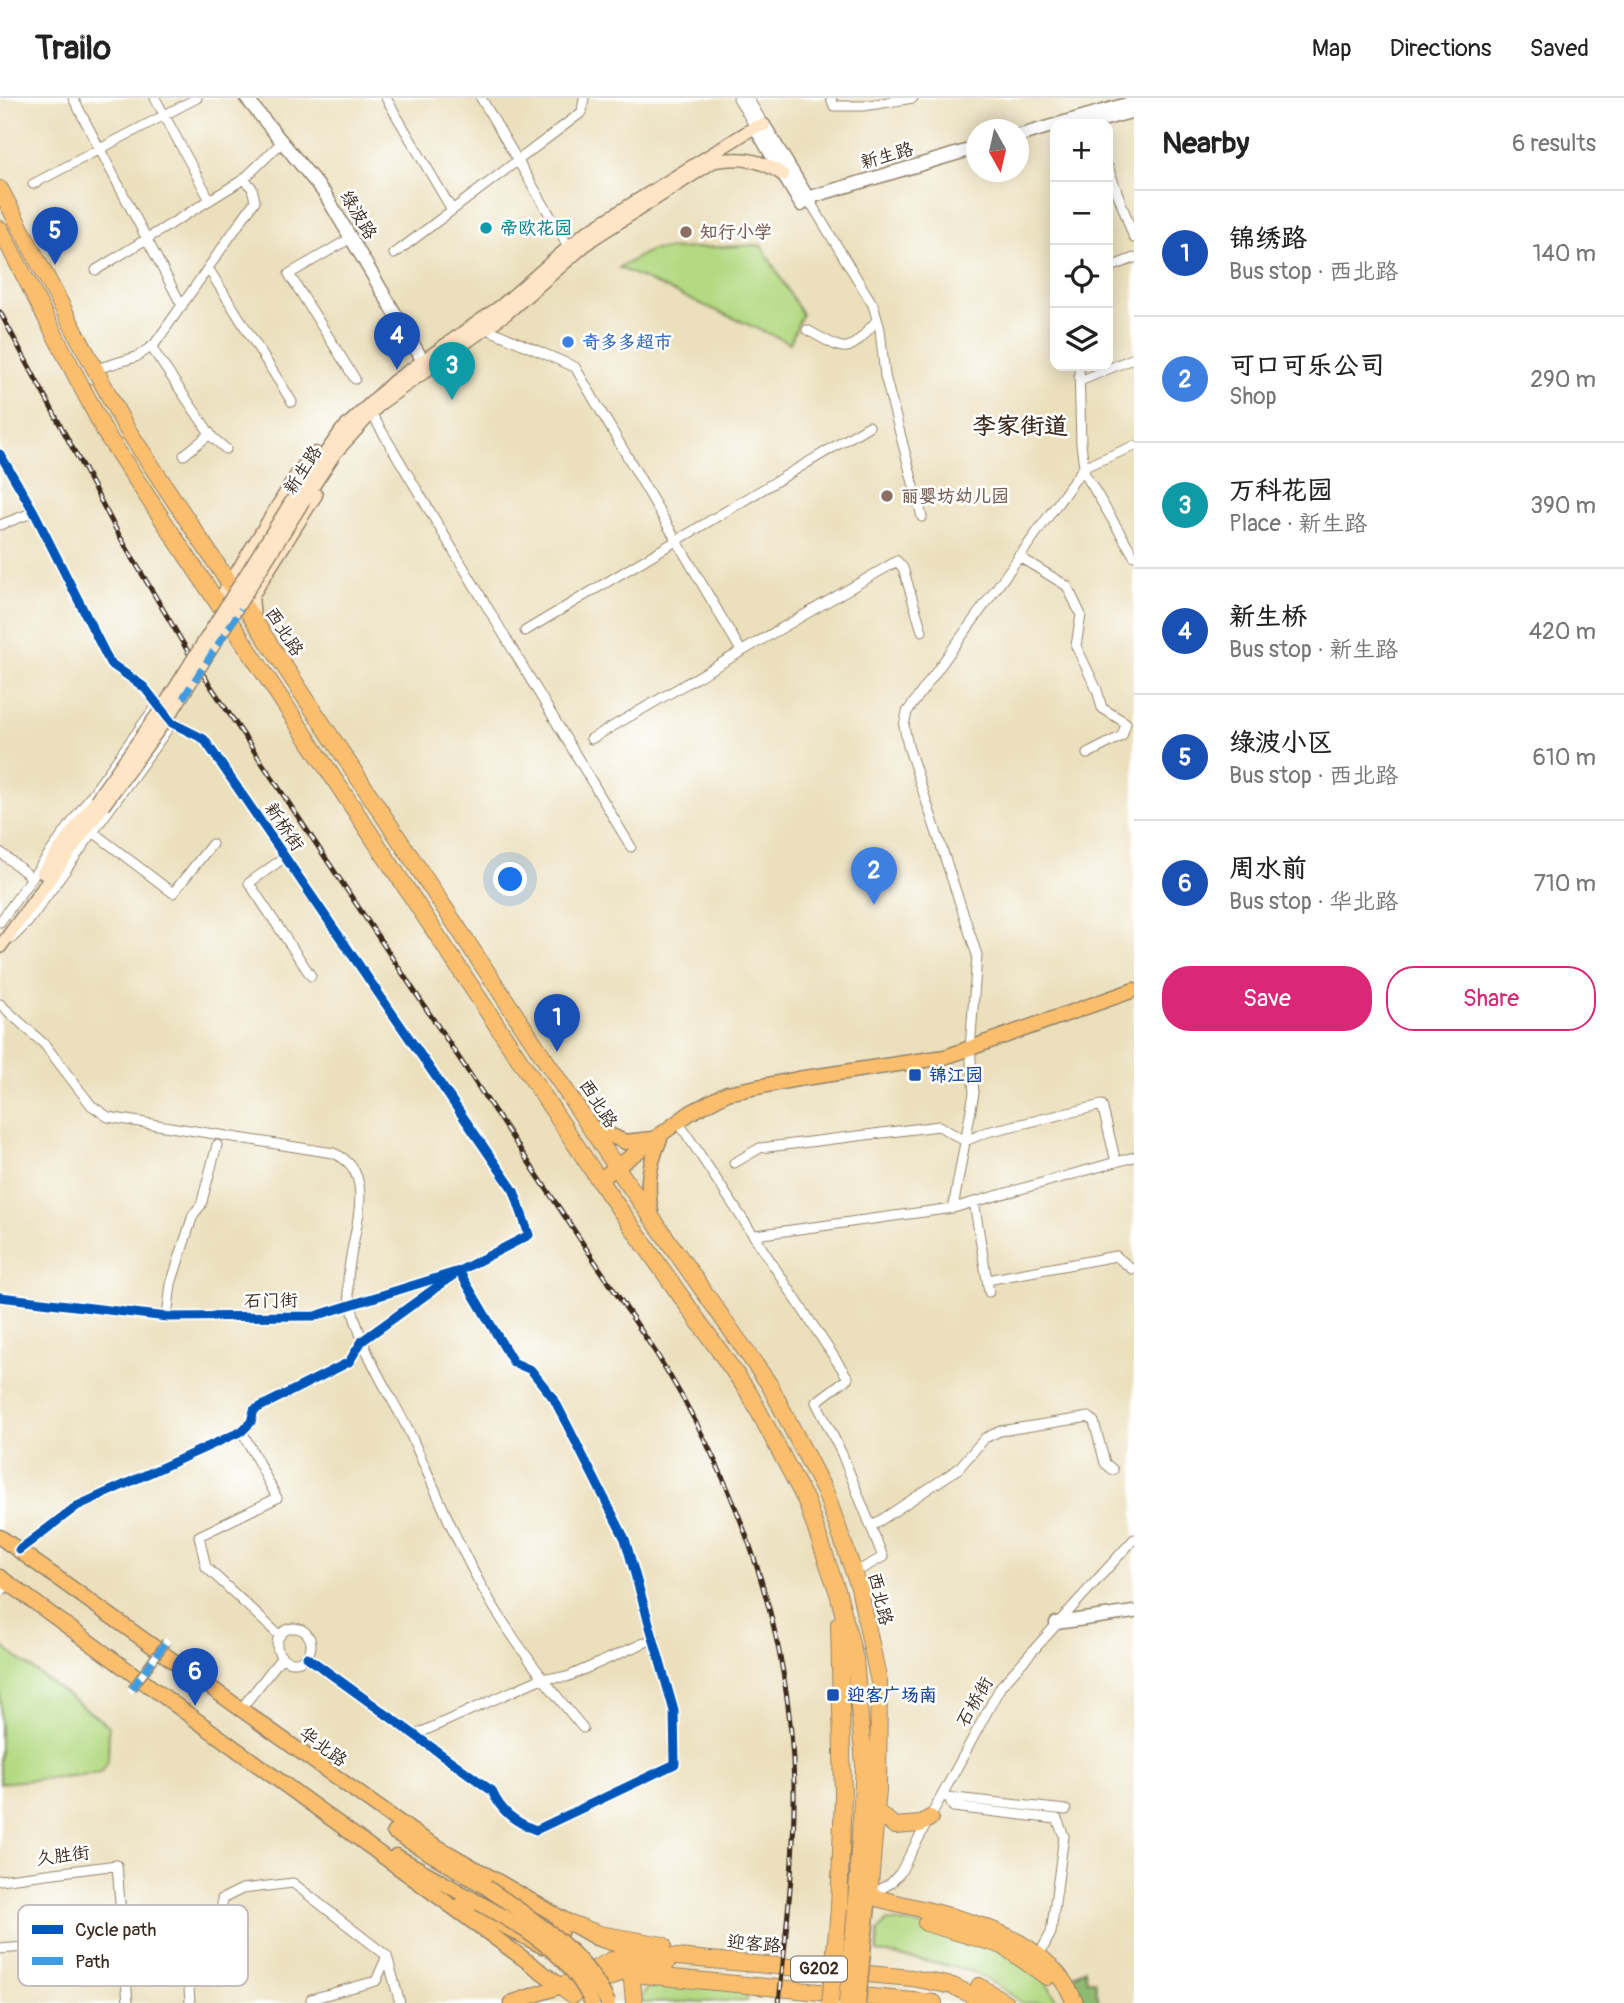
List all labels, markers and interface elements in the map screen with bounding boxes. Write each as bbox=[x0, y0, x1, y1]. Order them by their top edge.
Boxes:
text: Trailo bbox=[35, 28, 111, 69]
text: Map bbox=[1312, 34, 1352, 63]
text: Directions bbox=[1390, 34, 1491, 63]
text: Saved bbox=[1529, 34, 1589, 63]
north arrow bbox=[966, 119, 1029, 182]
map controls bbox=[1050, 119, 1113, 371]
button: + bbox=[1050, 119, 1113, 182]
text: Nearby bbox=[1162, 125, 1249, 162]
text: 6 results bbox=[1512, 129, 1596, 158]
street label: 新生路 bbox=[858, 138, 916, 174]
button: − bbox=[1050, 182, 1113, 245]
street label: 绿波路 bbox=[334, 186, 382, 244]
pin: 5 bbox=[32, 207, 78, 265]
place label: 帝欧花园 bbox=[500, 217, 572, 240]
marker: 帝欧花园 bbox=[478, 220, 494, 236]
place label: 知行小学 bbox=[700, 221, 772, 244]
text: 锦绣路 bbox=[1229, 223, 1307, 255]
marker: 知行小学 bbox=[678, 224, 694, 240]
text: 1 bbox=[1181, 239, 1190, 268]
text: 140 m bbox=[1533, 239, 1596, 268]
button: locate bbox=[1050, 245, 1113, 308]
text: Bus stop · 西北路 bbox=[1229, 257, 1398, 286]
button: layers bbox=[1050, 308, 1113, 371]
pin: 4 bbox=[374, 312, 420, 370]
place label: 奇多多超市 bbox=[582, 331, 672, 354]
marker: 奇多多超市 bbox=[560, 334, 576, 350]
pin: 3 bbox=[429, 342, 475, 400]
text: 可口可乐公司 bbox=[1229, 350, 1385, 382]
text: 2 bbox=[1179, 365, 1191, 394]
text: 290 m bbox=[1530, 365, 1596, 394]
text: Shop bbox=[1229, 382, 1277, 411]
district label: 李家街道 bbox=[972, 412, 1068, 441]
street label: 新生路 bbox=[279, 441, 327, 499]
text: 万科花园 bbox=[1229, 475, 1333, 507]
place label: 丽婴坊幼儿园 bbox=[901, 485, 1009, 508]
marker: 丽婴坊幼儿园 bbox=[879, 488, 895, 504]
text: 3 bbox=[1179, 491, 1191, 520]
text: 390 m bbox=[1530, 491, 1596, 520]
text: Place · 新生路 bbox=[1229, 509, 1367, 538]
text: 新生桥 bbox=[1229, 601, 1307, 633]
street label: 西北路 bbox=[260, 603, 308, 661]
text: 4 bbox=[1178, 617, 1192, 646]
text: 420 m bbox=[1529, 617, 1596, 646]
text: Bus stop · 新生路 bbox=[1229, 635, 1398, 664]
text: 绿波小区 bbox=[1229, 727, 1333, 759]
text: 5 bbox=[1179, 743, 1191, 772]
text: 610 m bbox=[1532, 743, 1596, 772]
text: Bus stop · 西北路 bbox=[1229, 761, 1398, 790]
street label: 新桥街 bbox=[259, 798, 309, 856]
pin: 2 bbox=[851, 847, 897, 905]
text: 周水前 bbox=[1229, 853, 1307, 885]
your location bbox=[493, 862, 527, 896]
text: 6 bbox=[1178, 869, 1192, 898]
text: 710 m bbox=[1534, 869, 1596, 898]
text: Bus stop · 华北路 bbox=[1229, 887, 1398, 916]
button: Save bbox=[1162, 966, 1372, 1031]
button: Share bbox=[1386, 966, 1596, 1031]
pin: 1 bbox=[534, 994, 580, 1052]
place label: 锦江园 bbox=[929, 1064, 983, 1087]
marker: 锦江园 bbox=[907, 1067, 923, 1083]
street label: 西北路 bbox=[574, 1075, 622, 1133]
street label: 石门街 bbox=[244, 1289, 298, 1313]
street label: 西北路 bbox=[862, 1570, 898, 1628]
pin: 6 bbox=[172, 1648, 218, 1706]
street label: 石桥街 bbox=[952, 1673, 998, 1731]
place label: 迎客广场南 bbox=[847, 1684, 937, 1707]
marker: 迎客广场南 bbox=[825, 1687, 841, 1703]
street label: 华北路 bbox=[294, 1722, 352, 1772]
street label: 久胜街 bbox=[35, 1841, 91, 1871]
legend bbox=[18, 1905, 248, 1986]
text: Cycle path bbox=[75, 1918, 156, 1942]
street label: 迎客路 bbox=[726, 1930, 782, 1958]
text: Path bbox=[75, 1950, 110, 1974]
road number: G202 bbox=[791, 1956, 847, 1982]

